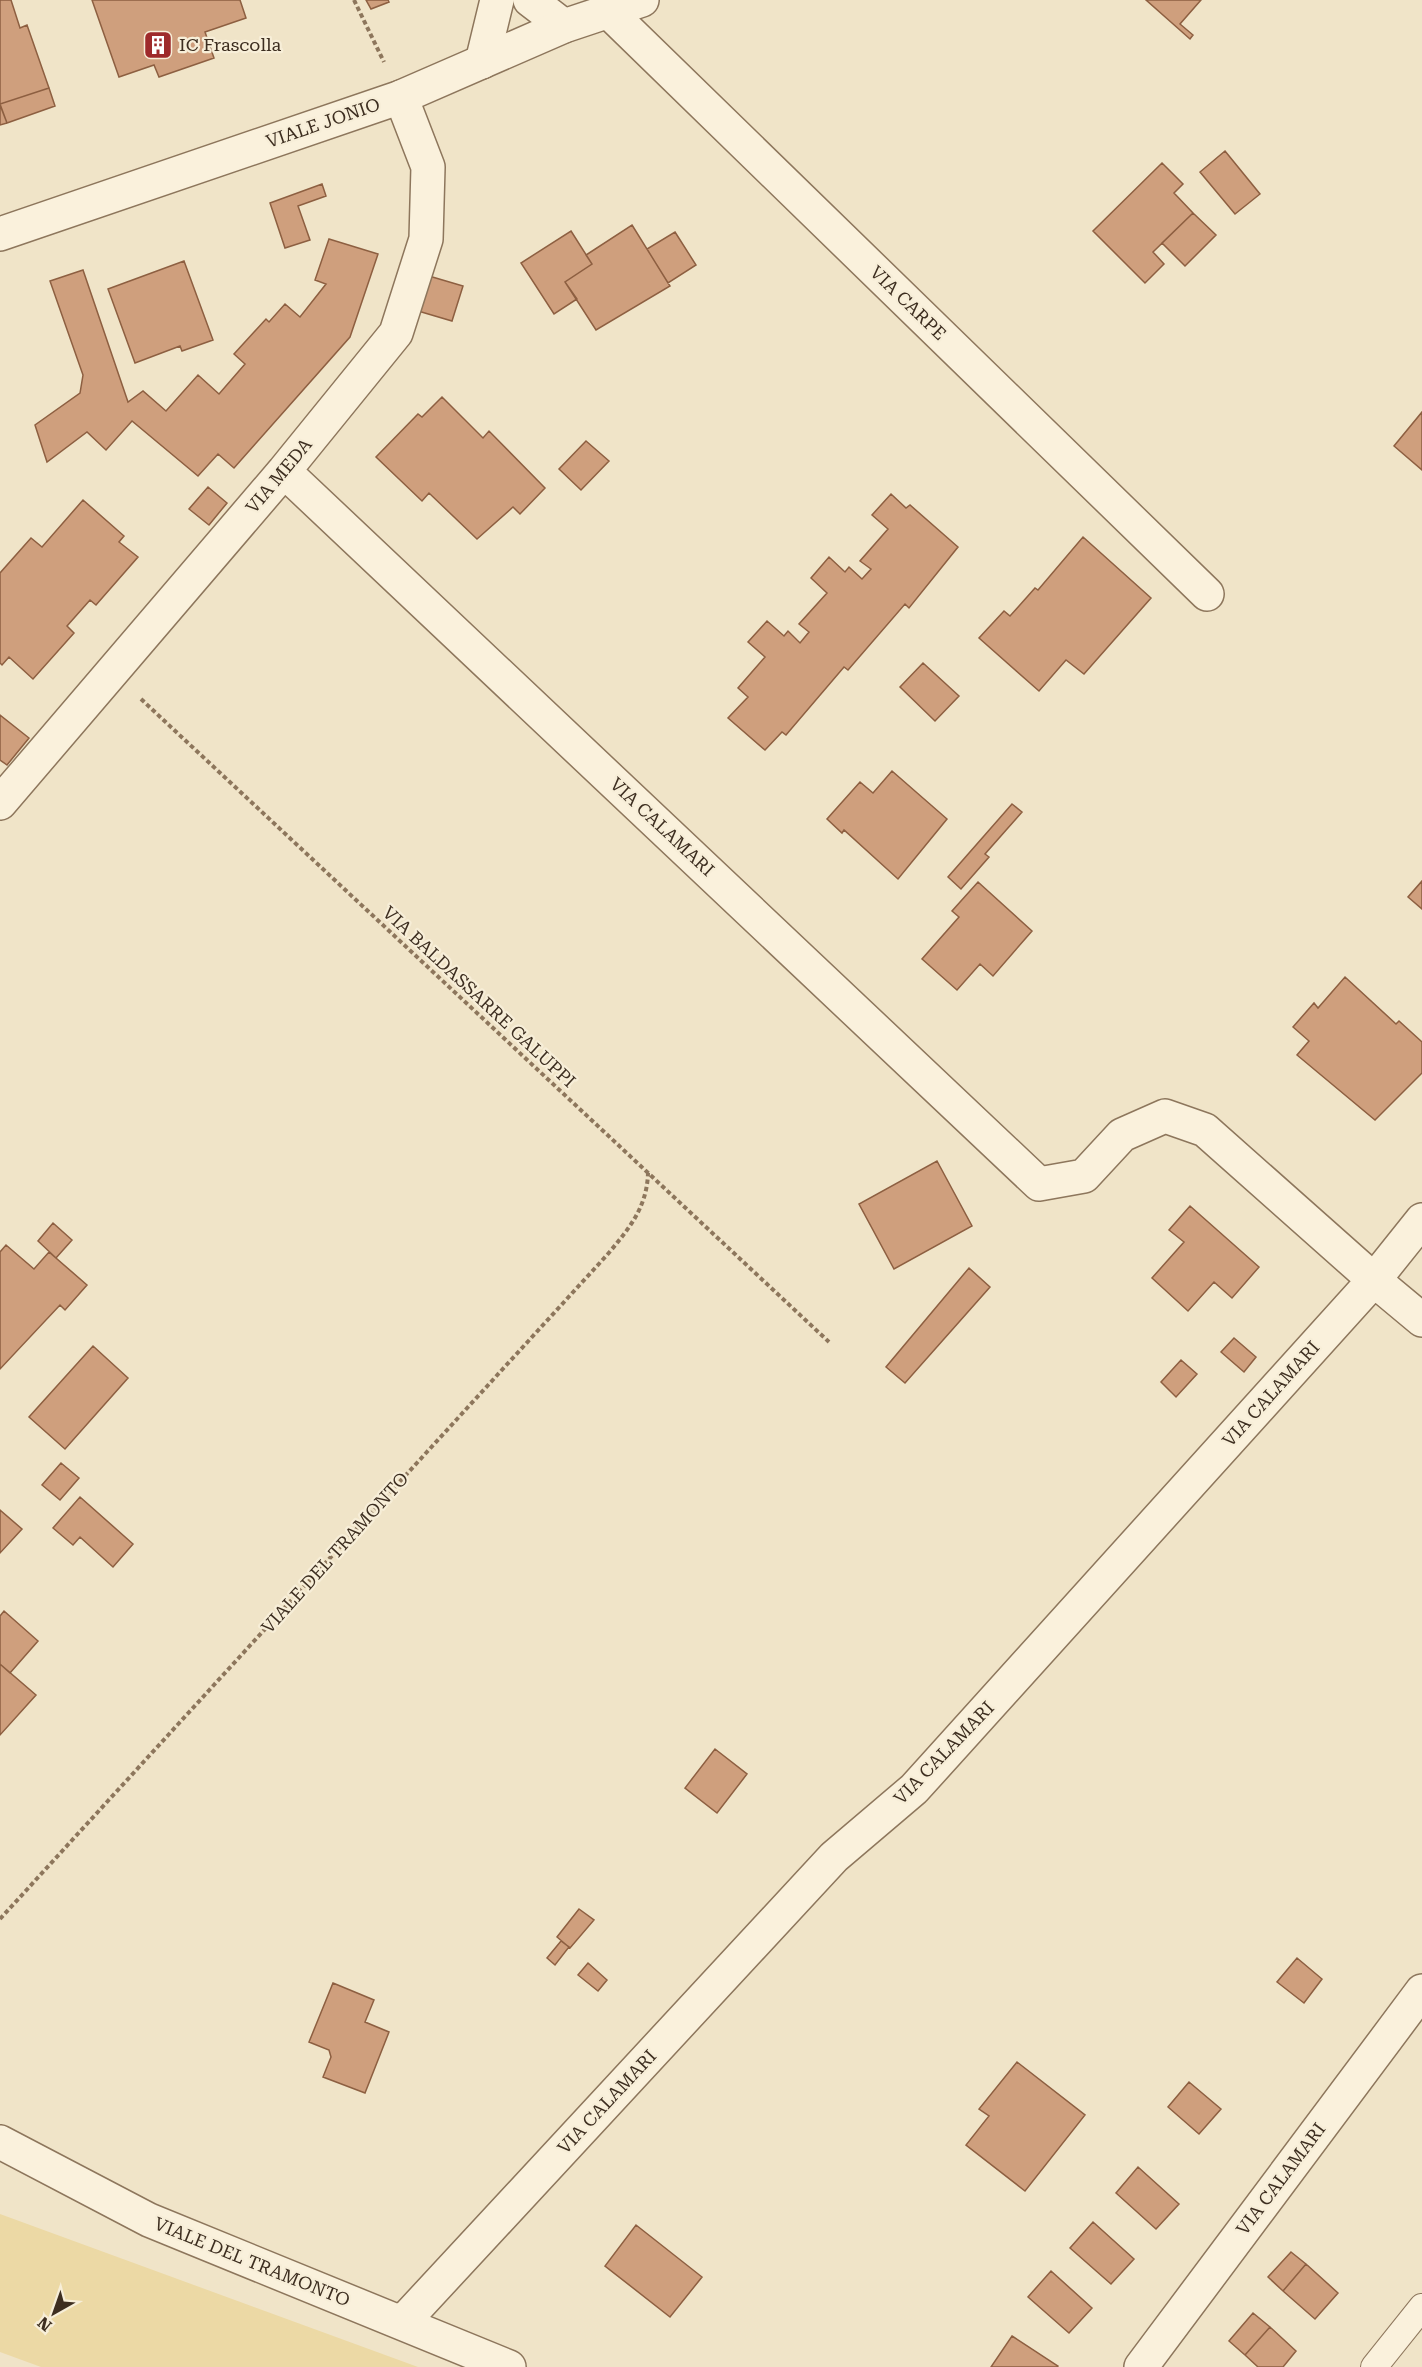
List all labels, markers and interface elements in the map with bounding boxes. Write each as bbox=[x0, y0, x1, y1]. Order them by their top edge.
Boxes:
building icon: IC Frascolla bbox=[142, 29, 174, 61]
place label: IC Frascolla bbox=[179, 34, 282, 55]
street label: VIALE JONIO bbox=[263, 93, 382, 152]
street label: VIA CARPE bbox=[866, 261, 951, 344]
street label: VIA MEDA bbox=[241, 434, 316, 517]
street label: VIA CALAMARI bbox=[606, 773, 719, 880]
street label: VIA BALDASSARRE GALUPPI bbox=[379, 902, 580, 1092]
street label: VIA CALAMARI bbox=[1218, 1337, 1324, 1451]
street label: VIALE DEL TRAMONTO bbox=[257, 1468, 413, 1638]
street label: VIA CALAMARI bbox=[889, 1697, 998, 1808]
street label: VIA CALAMARI bbox=[553, 2045, 660, 2158]
street label: VIA CALAMARI bbox=[1232, 2119, 1330, 2239]
street label: VIALE DEL TRAMONTO bbox=[151, 2213, 353, 2311]
north arrow bbox=[24, 2283, 84, 2343]
text: N bbox=[34, 2313, 56, 2335]

